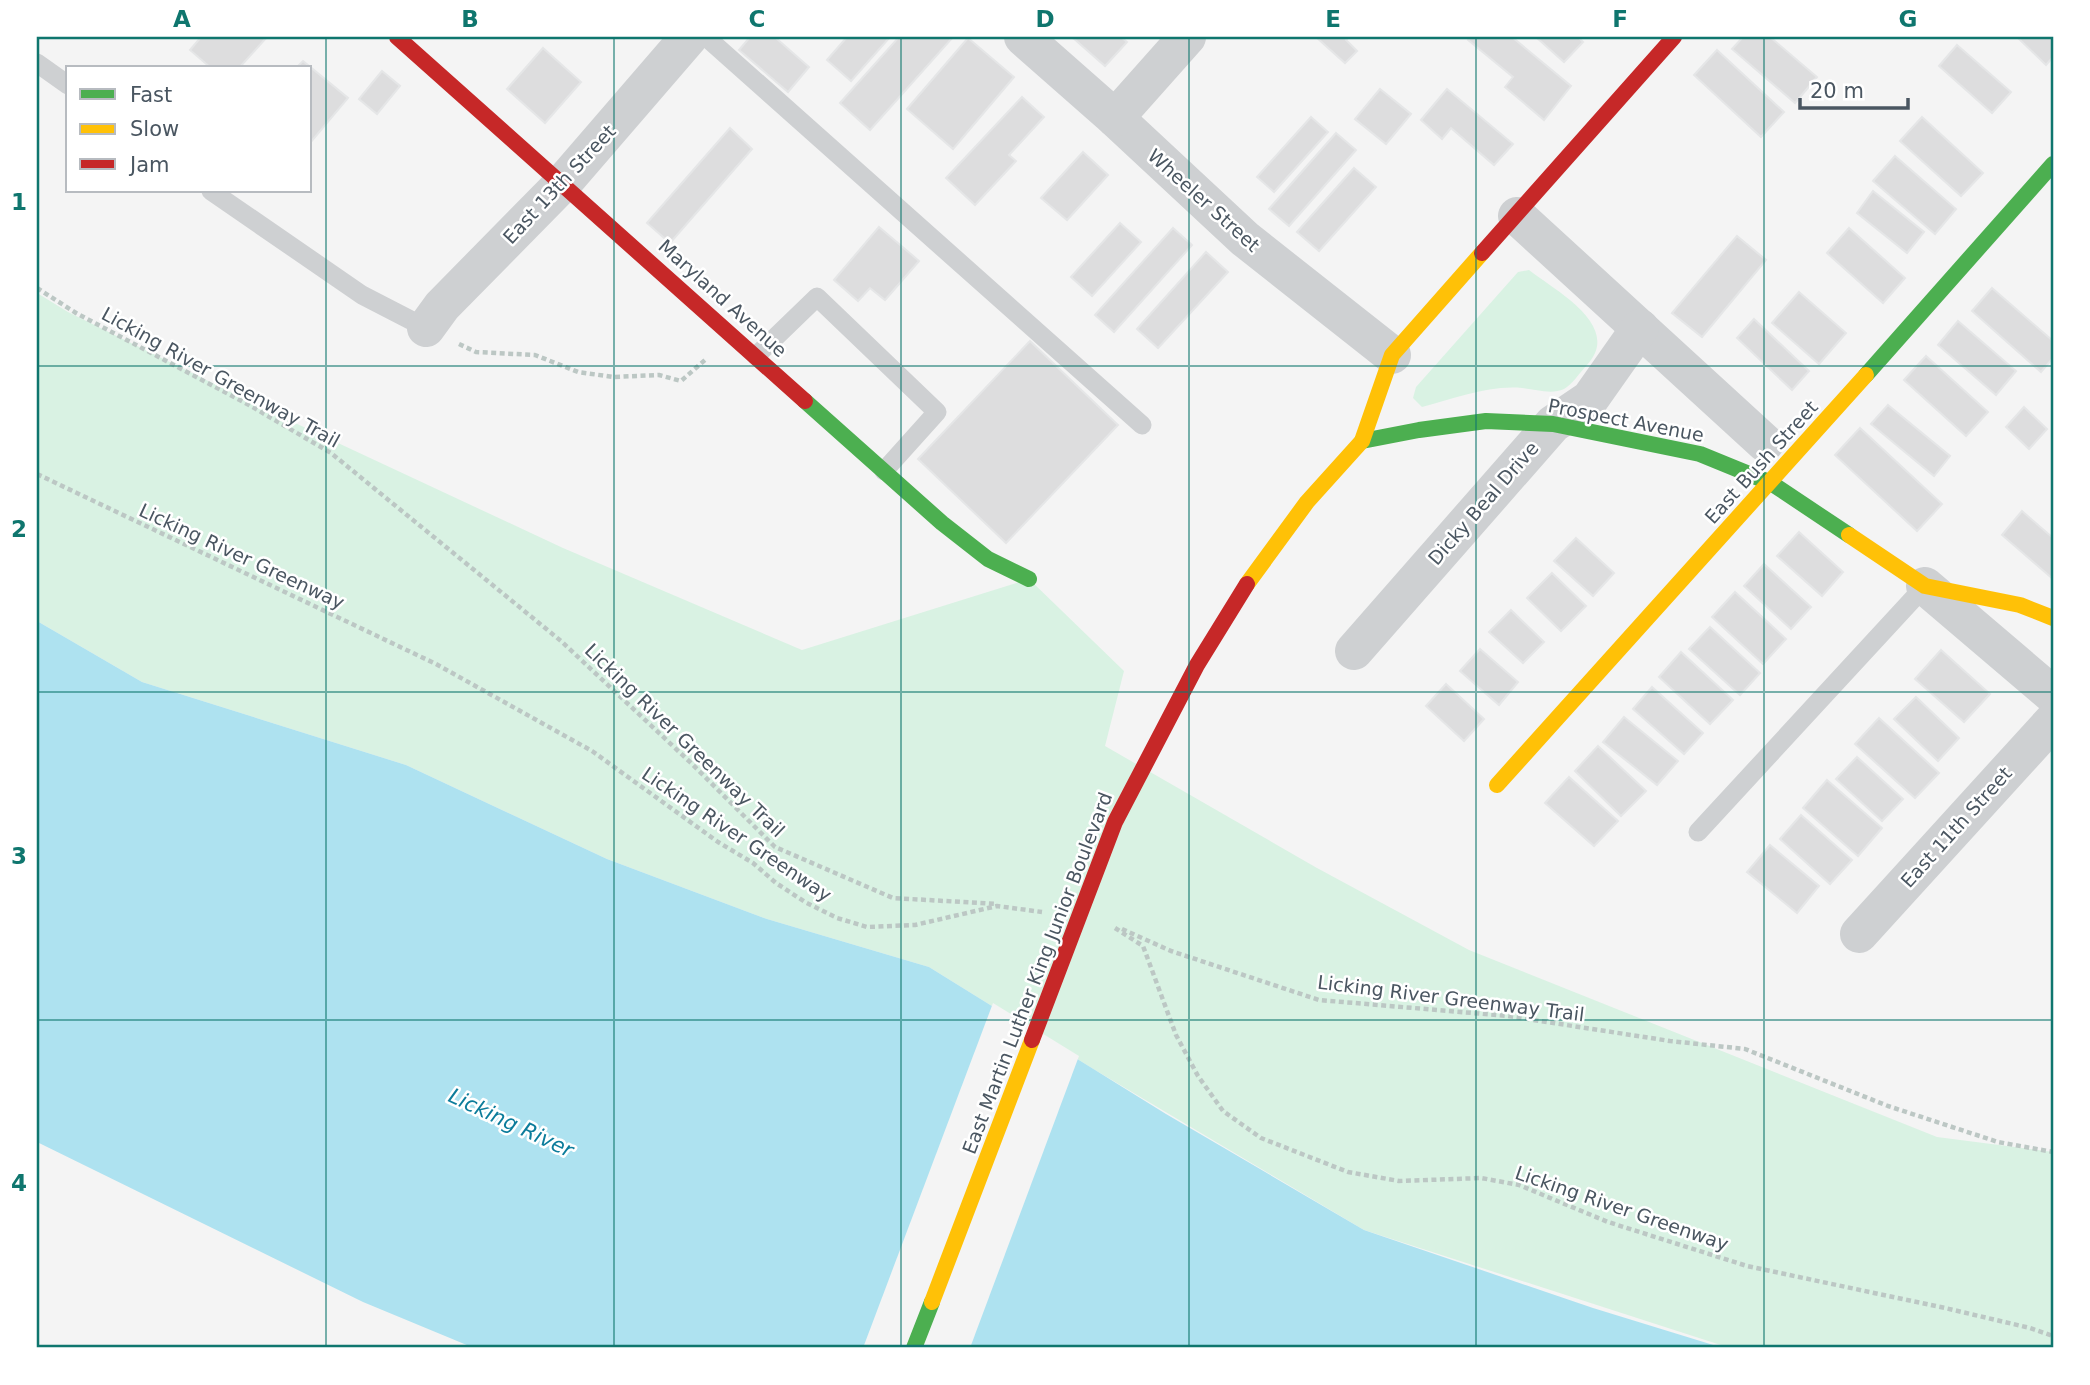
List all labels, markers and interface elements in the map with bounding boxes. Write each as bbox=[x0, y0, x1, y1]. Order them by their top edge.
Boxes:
text: A bbox=[173, 6, 191, 32]
text: B bbox=[461, 6, 479, 32]
text: C bbox=[749, 6, 765, 32]
text: D bbox=[1035, 6, 1055, 32]
text: E bbox=[1325, 6, 1341, 32]
text: F bbox=[1612, 6, 1628, 32]
text: G bbox=[1899, 6, 1917, 32]
legend bbox=[66, 66, 312, 192]
scale bar bbox=[1800, 66, 1908, 110]
text: 20 m bbox=[1810, 79, 1864, 103]
text: Fast bbox=[130, 83, 172, 107]
text: Slow bbox=[130, 117, 179, 141]
street label: East 13th Street bbox=[498, 120, 620, 248]
street label: Wheeler Street bbox=[1144, 144, 1264, 256]
text: Jam bbox=[128, 153, 170, 177]
text: 1 bbox=[11, 189, 27, 215]
street label: Maryland Avenue bbox=[654, 235, 792, 361]
street label: Licking River Greenway Trail bbox=[98, 302, 344, 452]
street label: Prospect Avenue bbox=[1546, 394, 1706, 446]
street label: East Bush Street bbox=[1700, 396, 1822, 528]
street label: Dicky Beal Drive bbox=[1423, 437, 1543, 569]
street label: Licking River Greenway bbox=[136, 499, 348, 613]
text: 2 bbox=[11, 516, 27, 542]
street label: Licking River Greenway Trail bbox=[580, 638, 790, 842]
street label: Licking River Greenway bbox=[638, 762, 836, 906]
street label: East 11th Street bbox=[1896, 762, 2016, 892]
street label: East Martin Luther King Junior Boulevard bbox=[958, 789, 1116, 1157]
text: 3 bbox=[11, 843, 27, 869]
street label: Licking River Greenway Trail bbox=[1316, 971, 1586, 1025]
water label: Licking River bbox=[445, 1084, 578, 1163]
street label: Licking River Greenway bbox=[1513, 1161, 1731, 1255]
text: 4 bbox=[11, 1170, 27, 1196]

